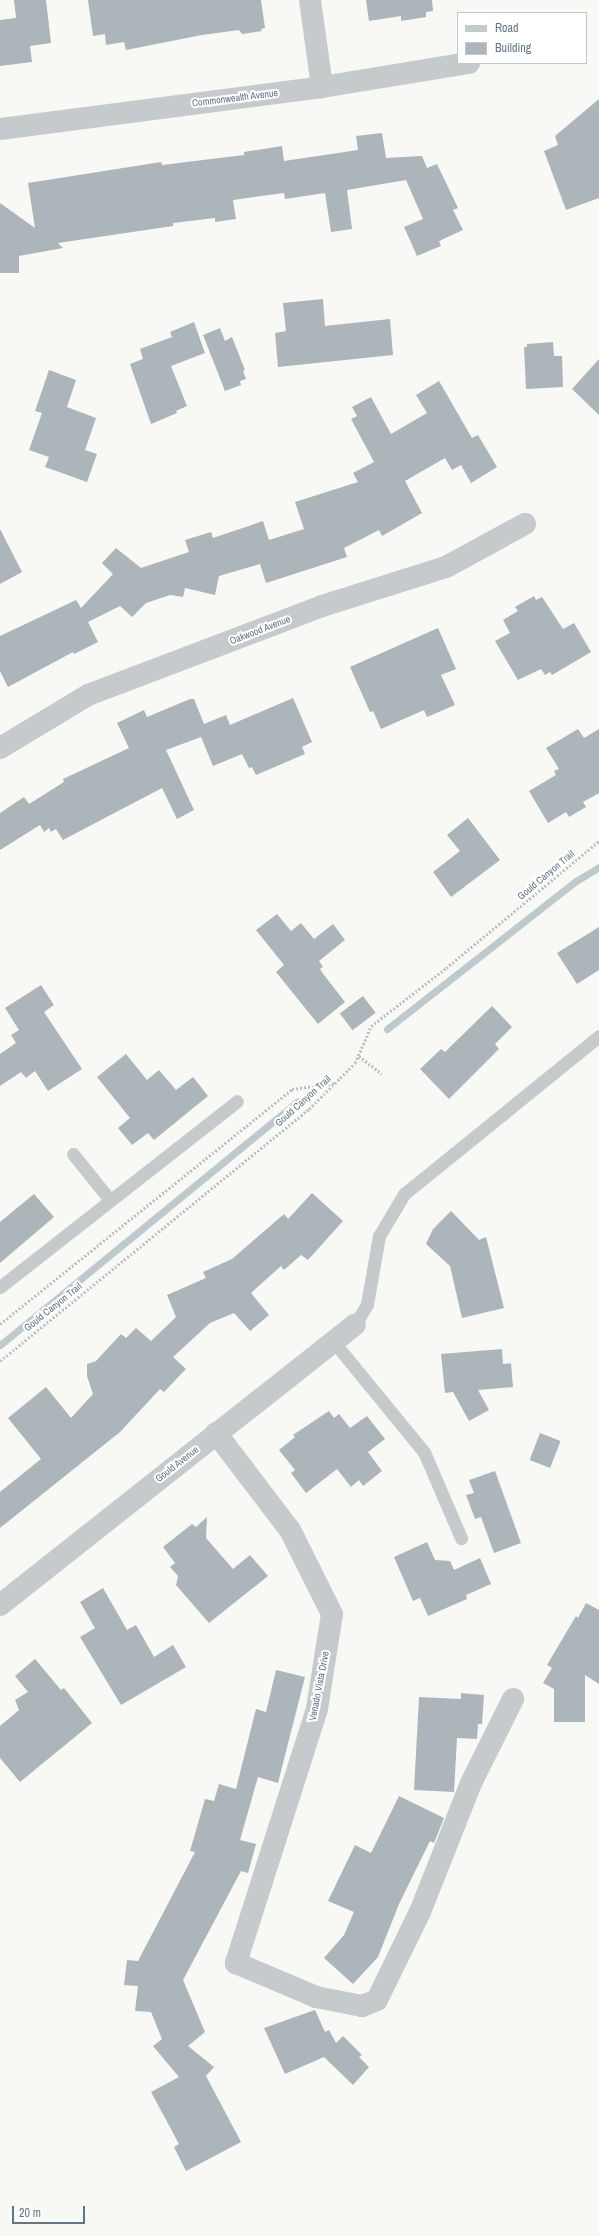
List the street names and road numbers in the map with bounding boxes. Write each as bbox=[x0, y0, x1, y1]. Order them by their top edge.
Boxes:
street label: Commonwealth Avenue bbox=[191, 87, 279, 109]
street label: Oakwood Avenue bbox=[228, 613, 292, 647]
street label: Gould Canyon Trail bbox=[515, 848, 577, 902]
street label: Gould Canyon Trail bbox=[273, 1073, 333, 1129]
street label: Gould Canyon Trail bbox=[22, 1280, 84, 1334]
street label: Gould Avenue bbox=[153, 1443, 201, 1485]
street label: Venado Vista Drive bbox=[306, 1650, 332, 1722]

